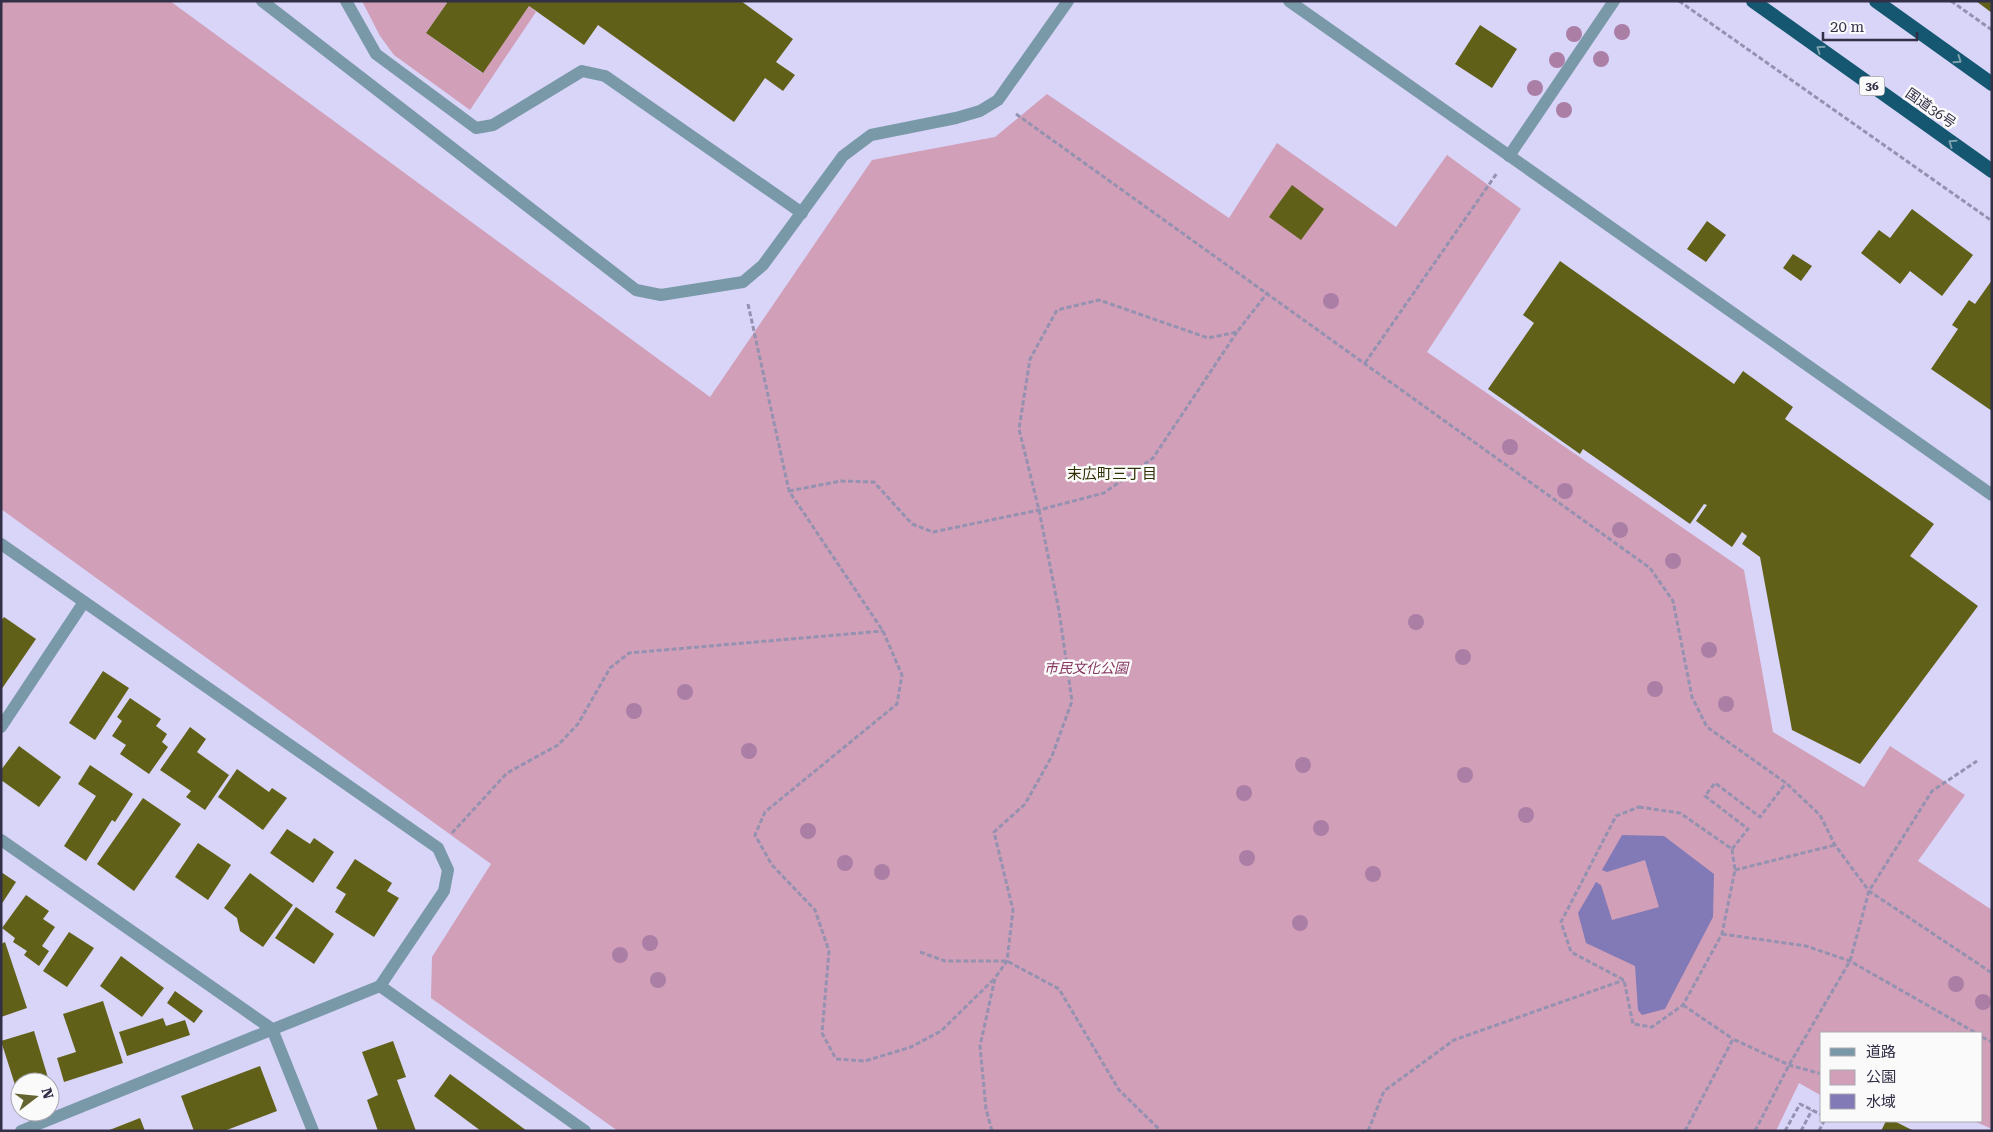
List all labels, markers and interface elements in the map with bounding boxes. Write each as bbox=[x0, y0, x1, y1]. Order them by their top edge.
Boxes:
scale bar bbox=[1823, 10, 1917, 42]
text: 20 m bbox=[1830, 18, 1865, 36]
one-way arrow bbox=[1816, 45, 1825, 55]
one-way arrow bbox=[1952, 54, 1962, 63]
road number: 36 bbox=[1860, 76, 1884, 95]
street label: 国道36号 bbox=[1903, 85, 1959, 131]
one-way arrow bbox=[1948, 140, 1958, 149]
district label: 末広町三丁目 bbox=[1067, 465, 1157, 483]
park label: 市民文化公園 bbox=[1044, 660, 1130, 676]
legend bbox=[1820, 1032, 1983, 1122]
text: 道路 bbox=[1866, 1043, 1896, 1061]
text: 公園 bbox=[1866, 1068, 1896, 1086]
north arrow bbox=[10, 1072, 60, 1122]
text: N bbox=[38, 1086, 57, 1101]
text: 水域 bbox=[1866, 1093, 1896, 1111]

